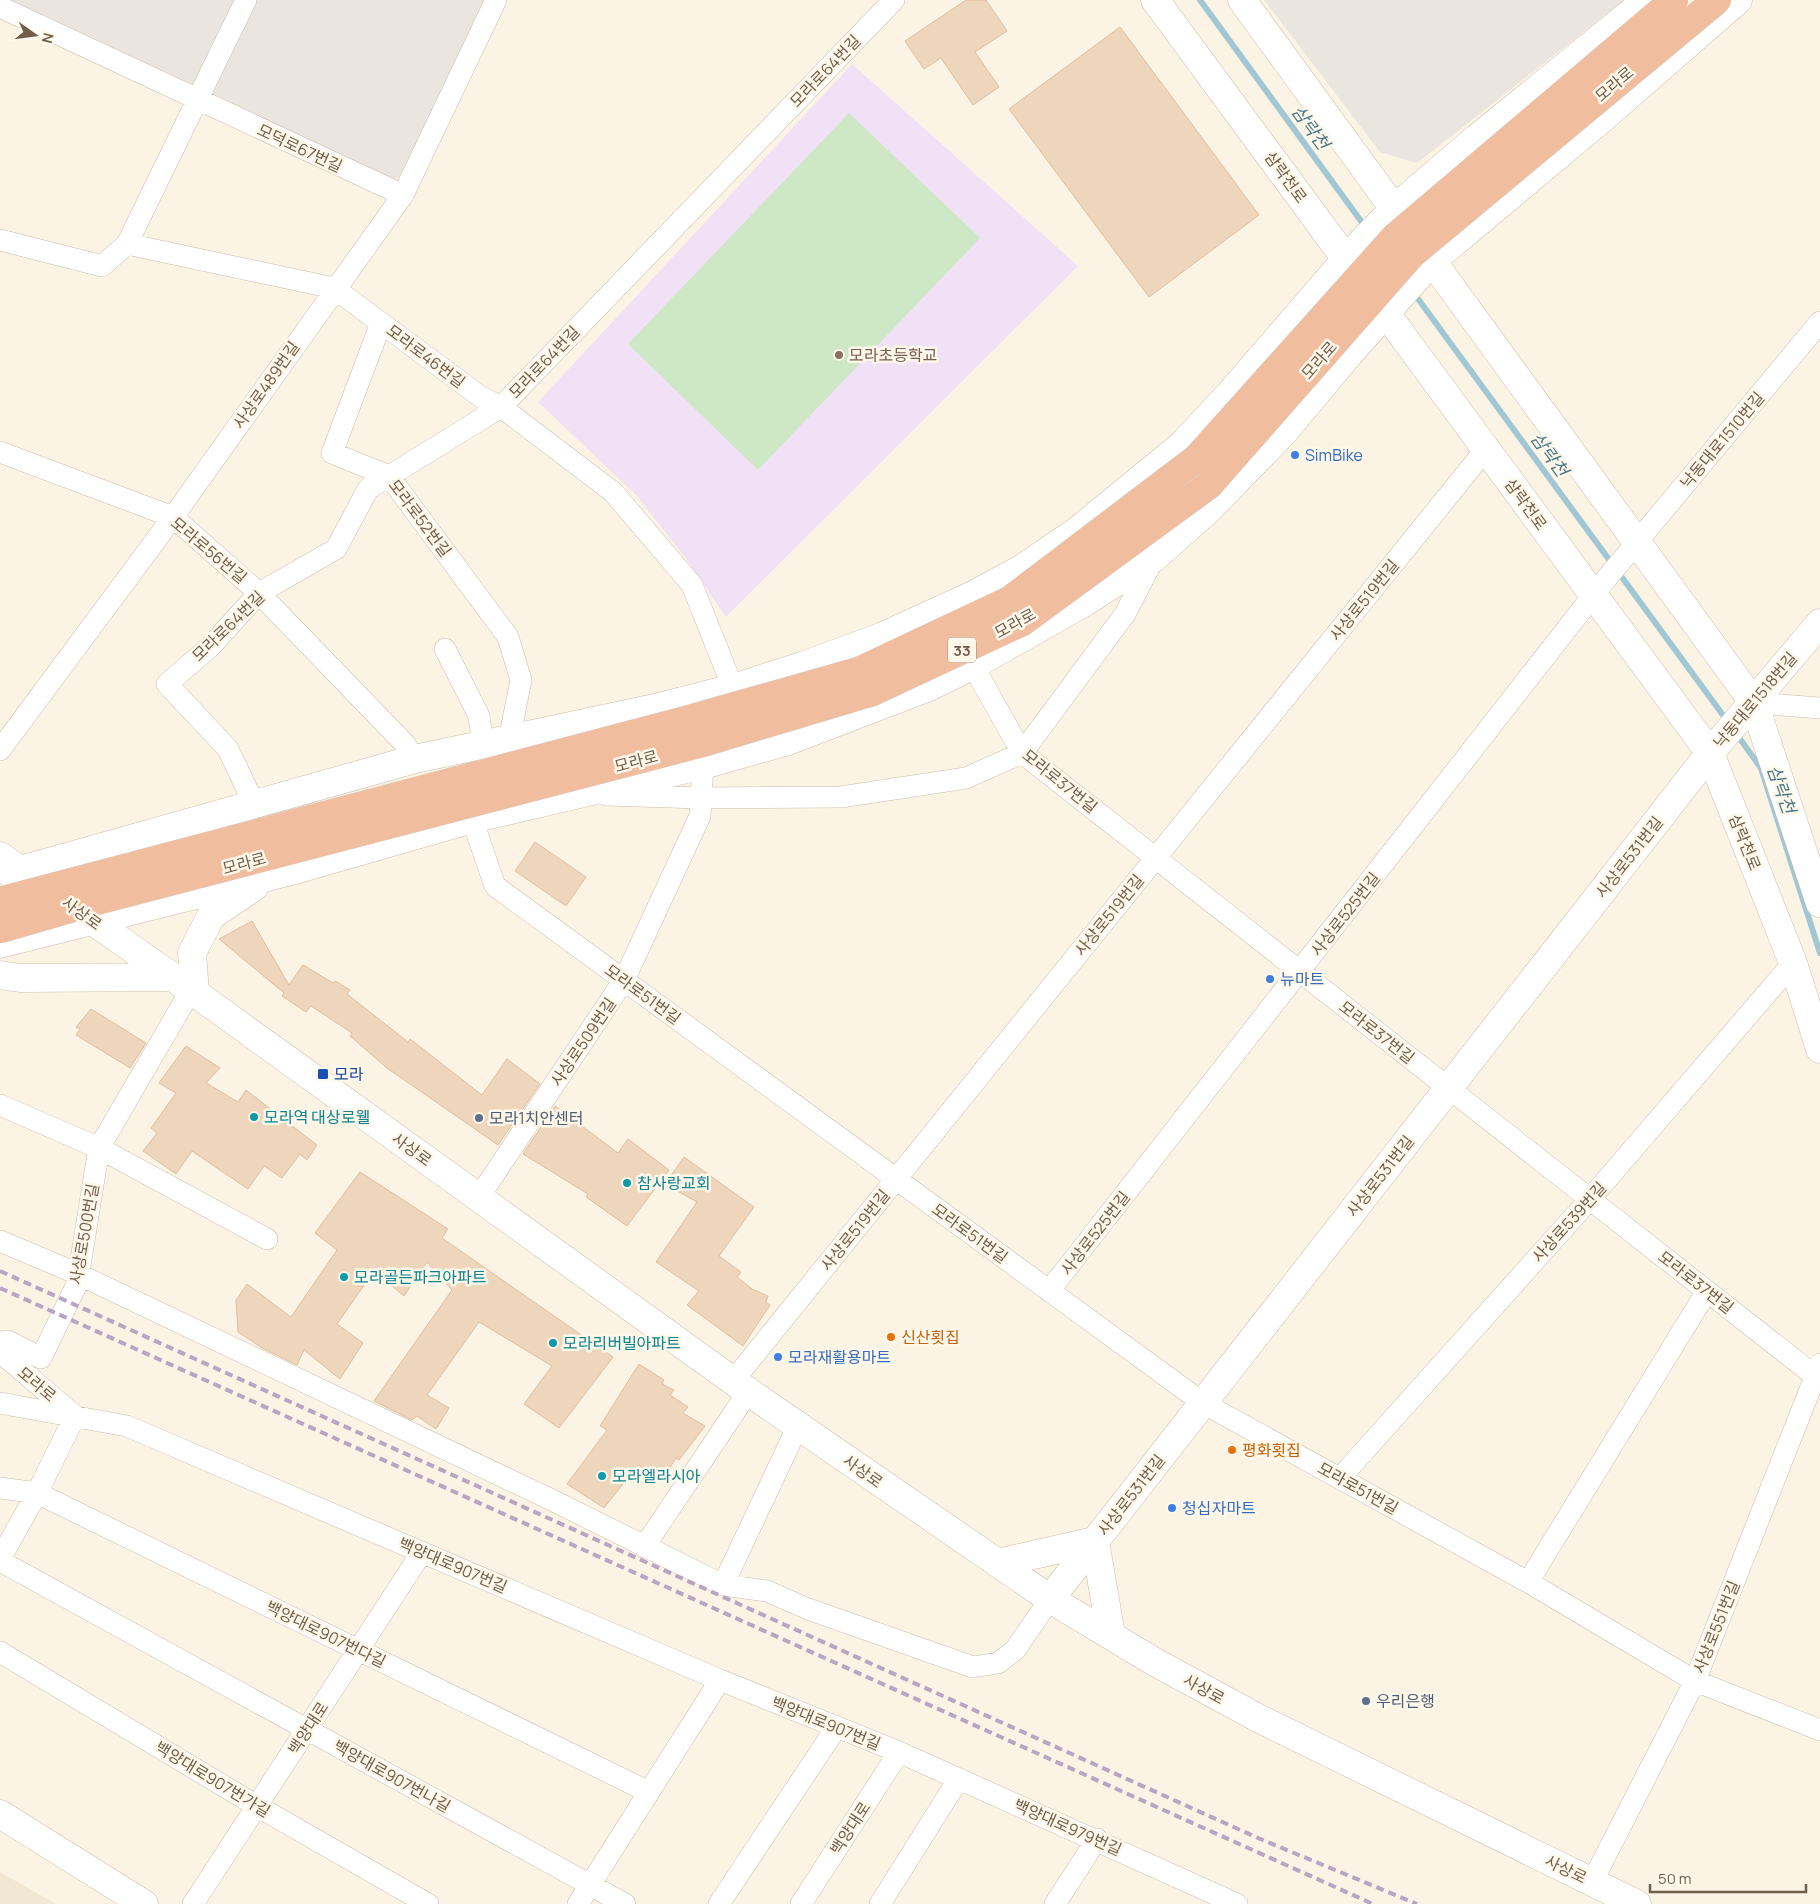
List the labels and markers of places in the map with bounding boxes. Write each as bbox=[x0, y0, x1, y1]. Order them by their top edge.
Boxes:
place label: 모라초등학교 bbox=[849, 344, 937, 366]
marker: 모라초등학교 bbox=[833, 349, 845, 361]
place label: SimBike bbox=[1305, 444, 1363, 466]
marker: SimBike bbox=[1289, 449, 1301, 461]
place label: 뉴마트 bbox=[1280, 968, 1324, 990]
marker: 뉴마트 bbox=[1264, 973, 1276, 985]
place label: 모라 bbox=[334, 1063, 364, 1085]
marker: 모라 bbox=[316, 1067, 330, 1081]
place label: 모라역 대상로웰 bbox=[264, 1106, 370, 1128]
place label: 모라1치안센터 bbox=[489, 1107, 584, 1129]
marker: 모라역 대상로웰 bbox=[248, 1111, 260, 1123]
marker: 모라1치안센터 bbox=[473, 1112, 485, 1124]
place label: 참사랑교회 bbox=[637, 1172, 711, 1194]
marker: 참사랑교회 bbox=[621, 1177, 633, 1189]
place label: 모라골든파크아파트 bbox=[354, 1266, 486, 1288]
marker: 모라골든파크아파트 bbox=[338, 1271, 350, 1283]
place label: 신산횟집 bbox=[901, 1326, 960, 1348]
marker: 신산횟집 bbox=[885, 1331, 897, 1343]
place label: 모라리버빌아파트 bbox=[563, 1332, 681, 1354]
marker: 모라리버빌아파트 bbox=[547, 1337, 559, 1349]
place label: 모라재활용마트 bbox=[788, 1346, 891, 1368]
marker: 모라재활용마트 bbox=[772, 1351, 784, 1363]
place label: 평화횟집 bbox=[1242, 1439, 1301, 1461]
marker: 평화횟집 bbox=[1226, 1444, 1238, 1456]
place label: 모라엘라시아 bbox=[612, 1465, 701, 1487]
marker: 모라엘라시아 bbox=[596, 1470, 608, 1482]
place label: 청십자마트 bbox=[1182, 1497, 1256, 1519]
marker: 청십자마트 bbox=[1166, 1502, 1178, 1514]
place label: 우리은행 bbox=[1376, 1690, 1435, 1712]
marker: 우리은행 bbox=[1360, 1695, 1372, 1707]

